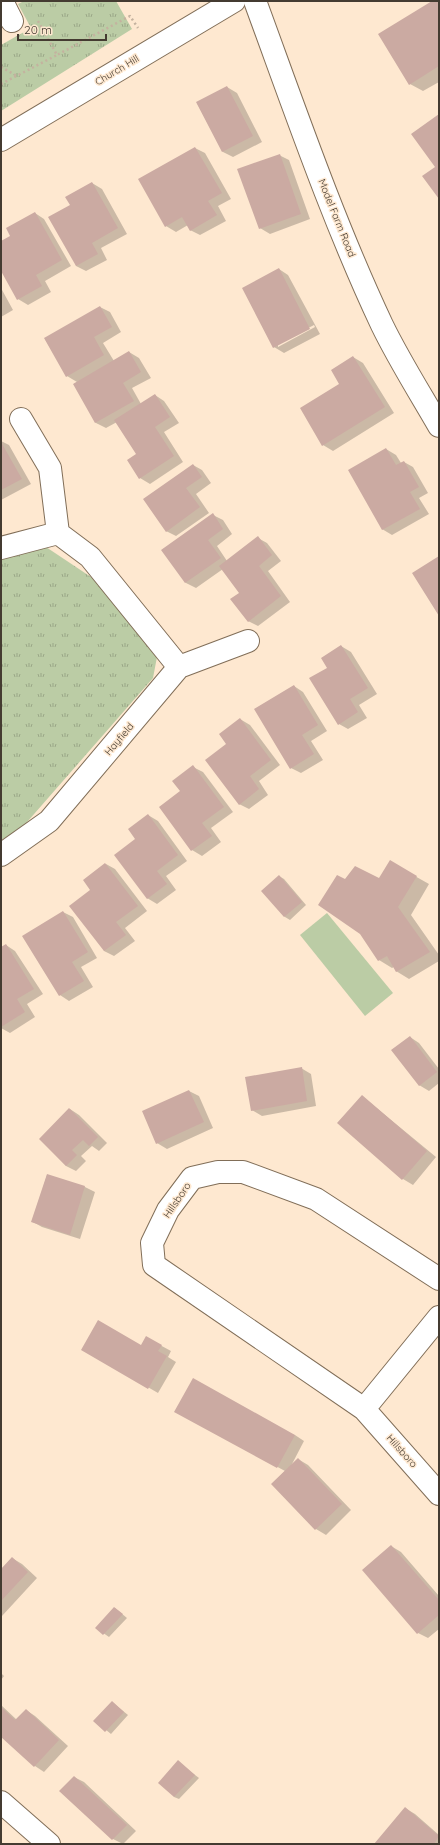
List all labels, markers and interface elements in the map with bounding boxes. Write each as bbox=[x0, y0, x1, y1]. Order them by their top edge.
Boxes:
scale bar bbox=[18, 16, 106, 42]
text: 20 m bbox=[24, 22, 52, 37]
street label: Church Hill bbox=[93, 52, 141, 88]
street label: Model Farm Road bbox=[315, 177, 359, 259]
street label: Hayfield bbox=[102, 720, 136, 758]
street label: Hillsboro bbox=[160, 1180, 194, 1220]
street label: Hillsboro bbox=[384, 1432, 420, 1470]

